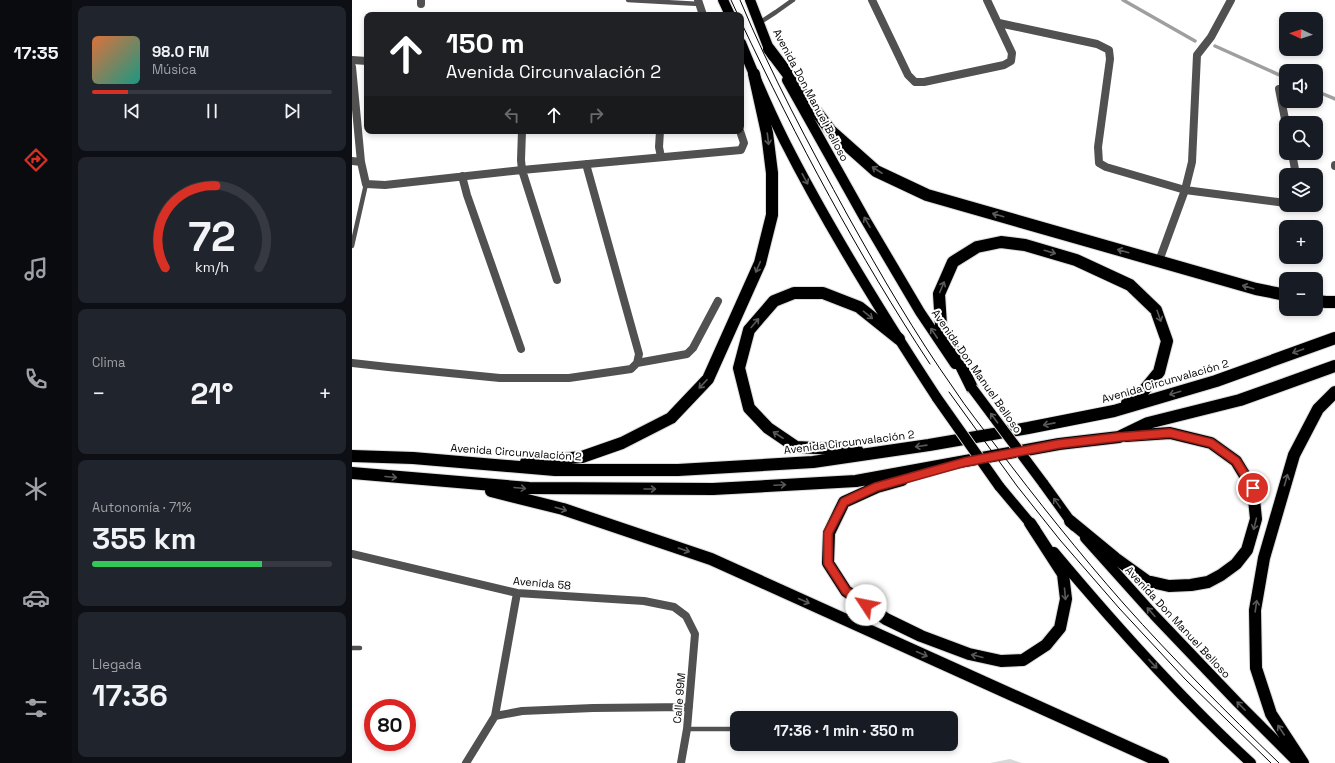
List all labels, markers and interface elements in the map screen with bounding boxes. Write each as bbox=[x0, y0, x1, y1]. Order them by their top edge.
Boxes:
north arrow bbox=[1279, 12, 1323, 56]
map controls bbox=[1279, 12, 1323, 316]
text: 150 m bbox=[446, 25, 525, 61]
street label: Avenida Don Manuel Belloso bbox=[770, 26, 852, 164]
icon: ahead bbox=[380, 28, 432, 80]
text: 17:35 bbox=[13, 41, 59, 64]
text: 98.0 FM bbox=[152, 42, 209, 61]
text: Avenida Circunvalación 2 bbox=[446, 60, 661, 83]
text: Música bbox=[152, 61, 197, 78]
button: sound bbox=[1279, 64, 1323, 108]
icon: previous bbox=[121, 100, 143, 122]
icon: pause bbox=[201, 100, 223, 122]
icon: next bbox=[281, 100, 303, 122]
icon: left bbox=[501, 104, 523, 126]
icon: ahead bbox=[543, 104, 565, 126]
icon: right bbox=[585, 104, 607, 126]
button: search bbox=[1279, 116, 1323, 160]
one-way arrow bbox=[764, 132, 772, 145]
icon: directions bbox=[22, 146, 50, 174]
one-way arrow bbox=[872, 166, 883, 174]
button: layers bbox=[1279, 168, 1323, 212]
one-way arrow bbox=[801, 173, 809, 185]
text: 72 bbox=[188, 210, 236, 263]
one-way arrow bbox=[992, 211, 1005, 219]
one-way arrow bbox=[862, 216, 870, 228]
button: + bbox=[1279, 220, 1323, 264]
one-way arrow bbox=[1117, 247, 1130, 254]
one-way arrow bbox=[1043, 249, 1056, 256]
icon: music bbox=[22, 255, 50, 283]
text: km/h bbox=[195, 258, 229, 276]
one-way arrow bbox=[754, 261, 761, 273]
button: − bbox=[1279, 272, 1323, 316]
one-way arrow bbox=[939, 282, 947, 294]
one-way arrow bbox=[1242, 283, 1255, 290]
street label: Avenida Don Manuel Belloso bbox=[929, 306, 1025, 436]
one-way arrow bbox=[1155, 310, 1163, 322]
one-way arrow bbox=[863, 311, 874, 319]
one-way arrow bbox=[751, 318, 760, 328]
one-way arrow bbox=[930, 328, 938, 339]
one-way arrow bbox=[1293, 348, 1305, 356]
text: Clima bbox=[92, 354, 125, 371]
street label: Avenida Circunvalación 2 bbox=[1100, 356, 1230, 406]
icon: phone bbox=[22, 365, 50, 393]
text: 21° bbox=[190, 374, 234, 413]
text: − bbox=[92, 379, 106, 407]
text: + bbox=[318, 379, 332, 407]
one-way arrow bbox=[698, 379, 708, 389]
one-way arrow bbox=[1169, 390, 1182, 397]
one-way arrow bbox=[990, 412, 998, 423]
one-way arrow bbox=[1043, 420, 1056, 428]
street label: Avenida Circunvalación 2 bbox=[783, 427, 915, 457]
one-way arrow bbox=[773, 431, 784, 439]
street label: Avenida Circunvalación 2 bbox=[450, 440, 582, 464]
one-way arrow bbox=[915, 442, 928, 450]
pin bbox=[1236, 471, 1270, 505]
one-way arrow bbox=[384, 473, 397, 480]
one-way arrow bbox=[1283, 474, 1290, 487]
icon: climate bbox=[22, 475, 50, 503]
icon: arrive bbox=[1242, 477, 1264, 499]
one-way arrow bbox=[773, 482, 786, 489]
one-way arrow bbox=[513, 484, 526, 491]
one-way arrow bbox=[643, 485, 656, 493]
one-way arrow bbox=[1053, 498, 1061, 509]
text: Autonomía · 71% bbox=[92, 499, 192, 516]
one-way arrow bbox=[554, 505, 567, 513]
one-way arrow bbox=[1250, 517, 1258, 530]
text: 355 km bbox=[92, 519, 196, 558]
one-way arrow bbox=[678, 547, 691, 554]
street label: Avenida Don Manuel Belloso bbox=[1122, 563, 1234, 681]
street label: Avenida 58 bbox=[512, 573, 572, 593]
icon: car bbox=[22, 584, 50, 612]
position arrow bbox=[845, 584, 887, 626]
one-way arrow bbox=[1061, 587, 1068, 600]
one-way arrow bbox=[797, 598, 809, 605]
one-way arrow bbox=[1252, 600, 1260, 613]
one-way arrow bbox=[1146, 607, 1156, 617]
one-way arrow bbox=[916, 651, 928, 658]
one-way arrow bbox=[971, 651, 984, 659]
text: Llegada bbox=[92, 656, 141, 673]
one-way arrow bbox=[1148, 659, 1157, 669]
street label: Calle 99M bbox=[670, 672, 688, 724]
text: 17:36 bbox=[92, 676, 168, 715]
icon: filters bbox=[22, 694, 50, 722]
speed limit sign: 80 bbox=[364, 699, 416, 751]
one-way arrow bbox=[1236, 701, 1246, 711]
text: 17:36 · 1 min · 350 m bbox=[774, 721, 914, 740]
one-way arrow bbox=[1277, 724, 1285, 736]

